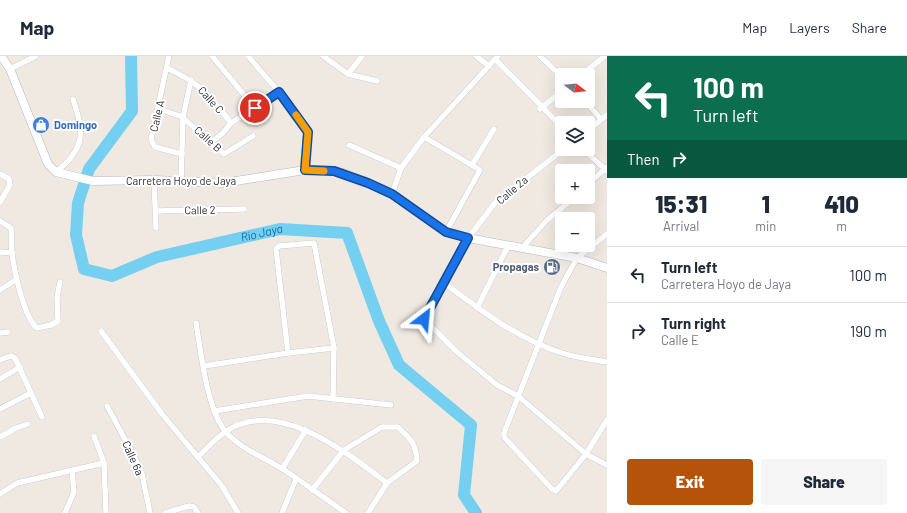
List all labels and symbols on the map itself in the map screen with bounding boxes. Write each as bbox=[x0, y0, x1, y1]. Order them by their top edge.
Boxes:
north arrow bbox=[555, 68, 595, 108]
street label: Calle C bbox=[196, 83, 227, 116]
pin bbox=[238, 91, 272, 125]
street label: Calle A bbox=[147, 99, 167, 133]
shop icon: Domingo bbox=[31, 115, 51, 135]
place label: Domingo bbox=[54, 118, 97, 131]
street label: Calle B bbox=[192, 123, 225, 154]
street label: Calle 2a bbox=[493, 173, 530, 206]
street label: Carretera Hoyo de Jaya bbox=[126, 174, 236, 187]
street label: Calle 2 bbox=[184, 203, 216, 216]
water label: Río Jaya bbox=[239, 221, 284, 244]
fuel station icon: Propagas bbox=[542, 257, 562, 277]
place label: Propagas bbox=[493, 260, 539, 273]
position arrow bbox=[403, 298, 445, 340]
street label: Calle 6a bbox=[120, 438, 147, 477]

